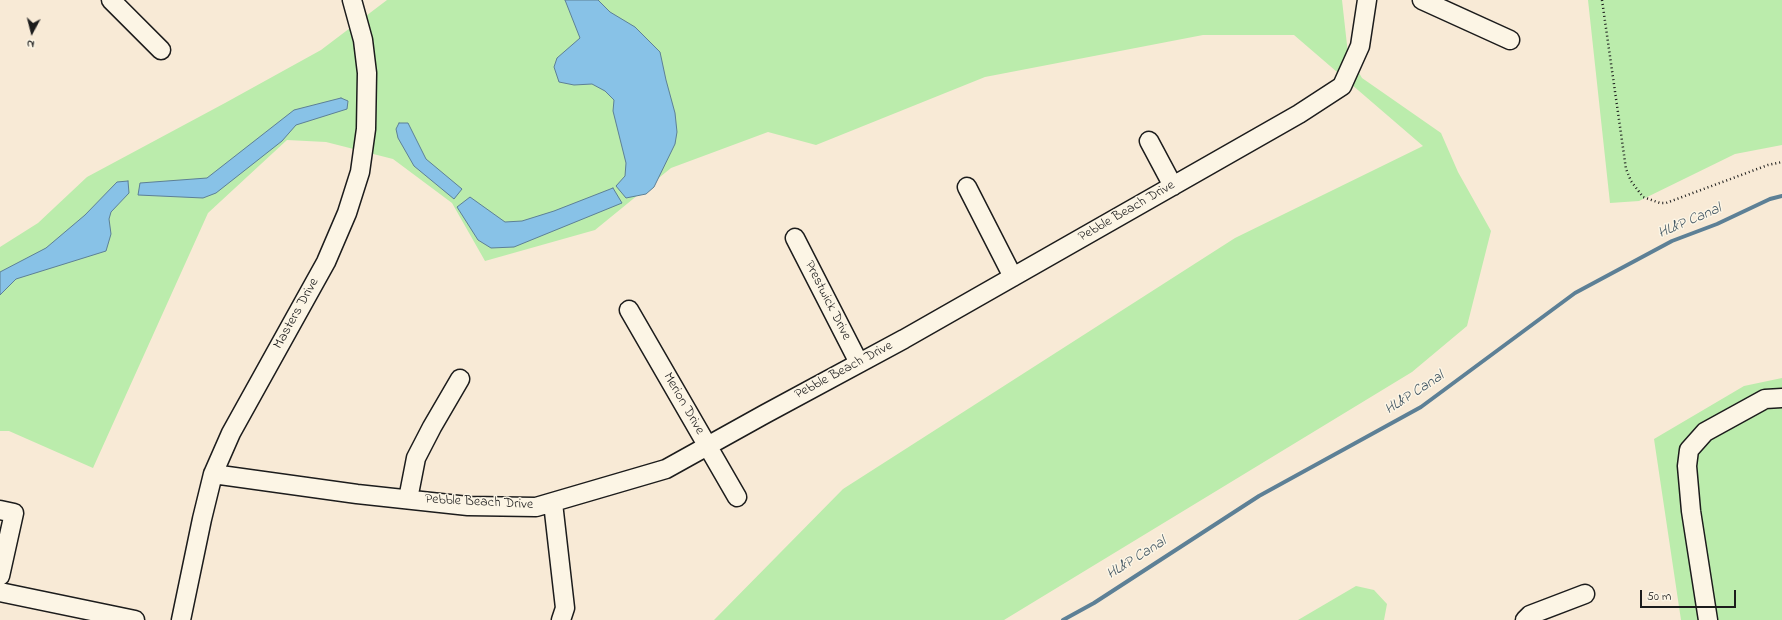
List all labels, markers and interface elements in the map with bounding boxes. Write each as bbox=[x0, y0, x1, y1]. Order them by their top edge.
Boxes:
north arrow bbox=[12, 12, 52, 52]
text: N bbox=[26, 36, 35, 52]
street label: Pebble Beach Drive bbox=[1076, 178, 1178, 246]
water label: HL&P Canal bbox=[1656, 201, 1724, 243]
street label: Prestwick Drive bbox=[800, 259, 854, 343]
street label: Masters Drive bbox=[271, 276, 323, 352]
street label: Pebble Beach Drive bbox=[792, 338, 896, 404]
water label: HL&P Canal bbox=[1382, 368, 1448, 420]
street label: Merion Drive bbox=[659, 370, 707, 438]
street label: Pebble Beach Drive bbox=[424, 492, 534, 514]
water label: HL&P Canal bbox=[1104, 534, 1170, 584]
scale bar bbox=[1642, 582, 1738, 608]
text: 50 m bbox=[1647, 588, 1671, 606]

